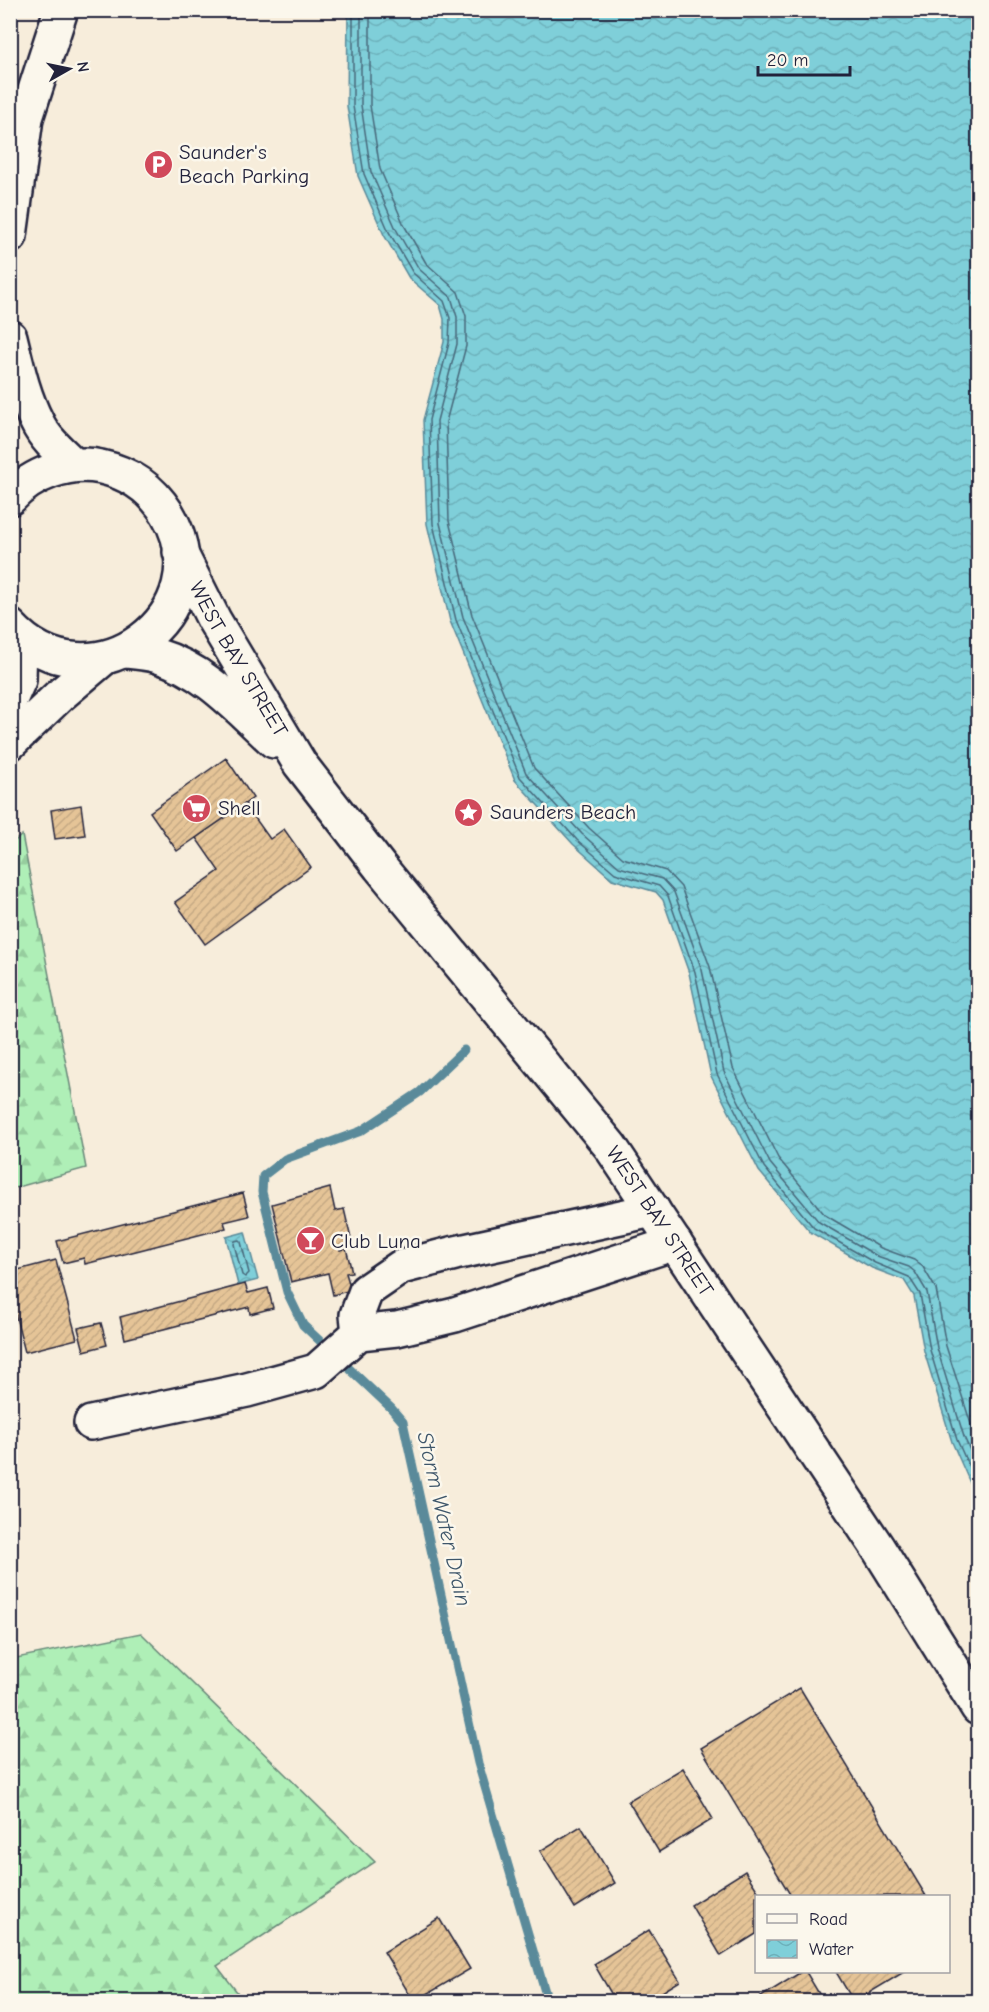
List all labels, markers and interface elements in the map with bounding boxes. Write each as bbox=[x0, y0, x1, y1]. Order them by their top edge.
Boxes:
north arrow bbox=[39, 39, 99, 99]
scale bar bbox=[758, 39, 850, 77]
text: 20 m bbox=[767, 50, 808, 71]
text: N bbox=[73, 60, 93, 73]
place label: Saunder's Beach Parking bbox=[179, 140, 310, 188]
parking icon: Saunder's Beach Parking bbox=[142, 148, 174, 180]
street label: WEST BAY STREET bbox=[185, 577, 293, 741]
supermarket icon: Shell bbox=[181, 792, 213, 824]
place label: Shell bbox=[218, 796, 261, 820]
place icon: Saunders Beach bbox=[453, 796, 485, 828]
place label: Saunders Beach bbox=[490, 800, 636, 824]
street label: WEST BAY STREET bbox=[601, 1141, 719, 1301]
bar icon: Club Luna bbox=[294, 1225, 326, 1257]
place label: Club Luna bbox=[331, 1229, 421, 1253]
water label: Storm Water Drain bbox=[411, 1429, 477, 1609]
legend bbox=[755, 1895, 950, 1973]
text: Road bbox=[809, 1909, 848, 1930]
text: Water bbox=[809, 1939, 854, 1960]

